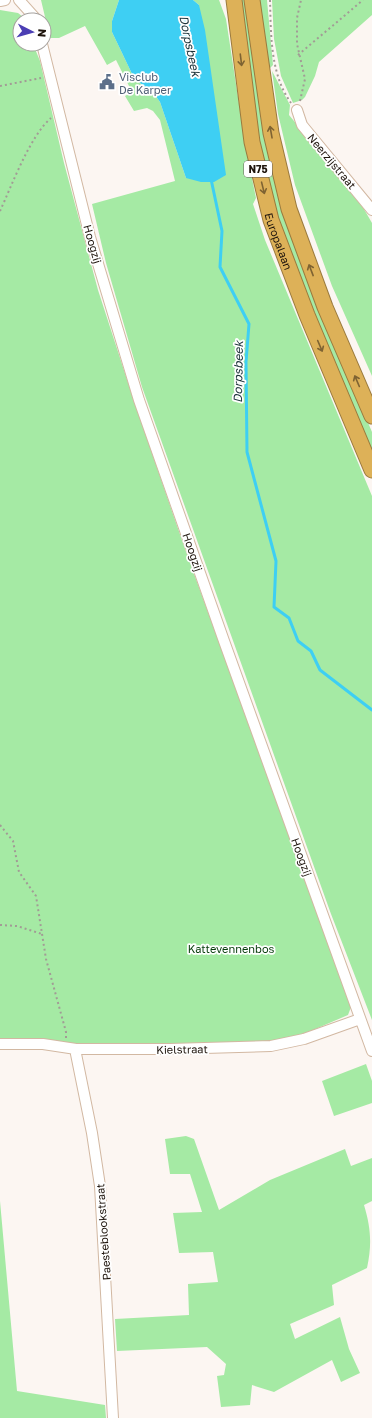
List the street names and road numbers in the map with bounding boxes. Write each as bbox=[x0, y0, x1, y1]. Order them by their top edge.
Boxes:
street label: Neerzijstraat bbox=[305, 131, 359, 191]
road number: N75 bbox=[244, 161, 272, 177]
street label: Europalaan bbox=[263, 211, 296, 271]
street label: Hoogzij bbox=[81, 223, 105, 265]
street label: Hoogzij bbox=[180, 531, 206, 573]
street label: Hoogzij bbox=[289, 836, 315, 878]
street label: Kielstraat bbox=[156, 1042, 208, 1056]
street label: Paesteblookstraat bbox=[93, 1183, 113, 1281]

